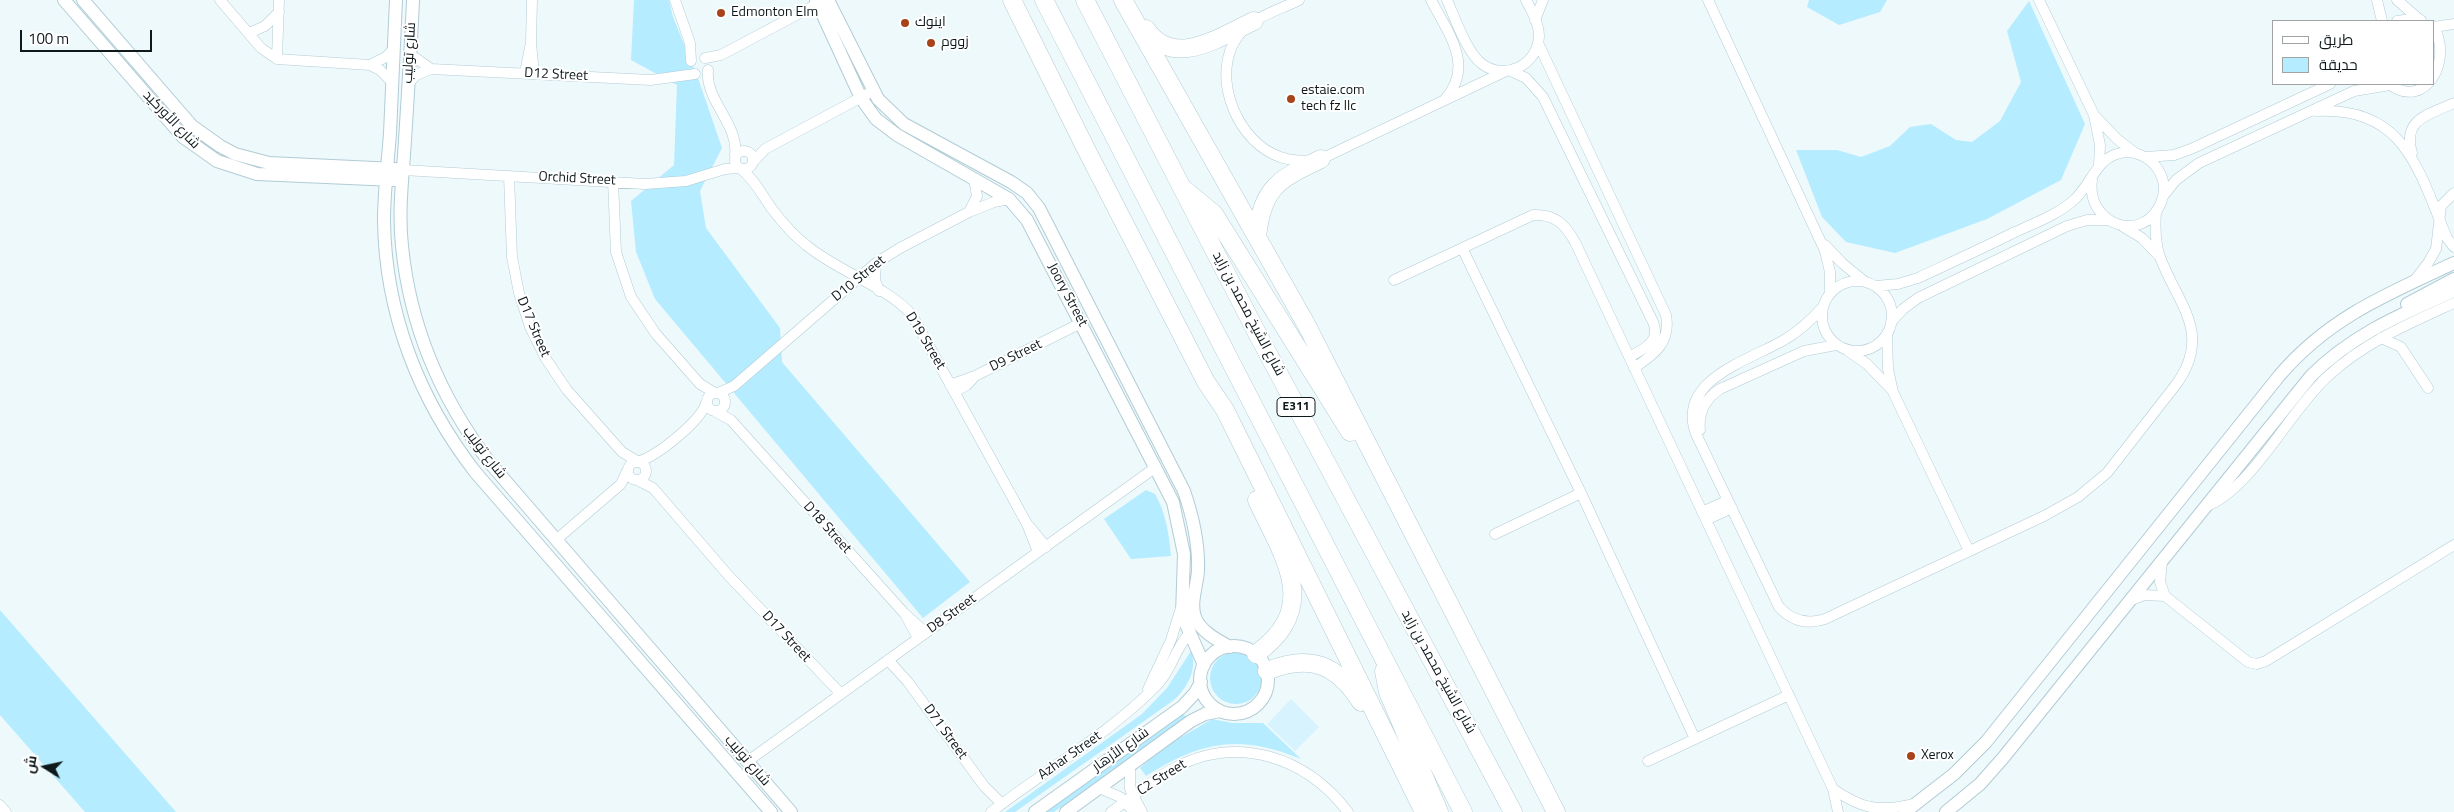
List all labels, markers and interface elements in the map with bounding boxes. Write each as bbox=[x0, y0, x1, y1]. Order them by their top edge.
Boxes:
place label: Edmonton Elm bbox=[731, 5, 818, 21]
marker: Edmonton Elm bbox=[715, 7, 727, 19]
place label: اينوك bbox=[915, 15, 946, 31]
marker: اينوك bbox=[899, 17, 911, 29]
scale bar bbox=[22, 20, 155, 52]
legend bbox=[2272, 20, 2434, 85]
street label: شارع توليب bbox=[400, 22, 420, 84]
text: 100 m bbox=[28, 27, 69, 50]
text: طريق bbox=[2319, 28, 2353, 51]
place label: زووم bbox=[941, 35, 969, 51]
marker: زووم bbox=[925, 37, 937, 49]
text: حديقة bbox=[2319, 53, 2358, 76]
street label: D12 Street bbox=[524, 65, 588, 85]
place label: estaie.com tech fz llc bbox=[1301, 83, 1365, 115]
street label: شارع الأوركيد bbox=[139, 87, 203, 153]
marker: estaie.com tech fz llc bbox=[1285, 93, 1297, 105]
street label: Orchid Street bbox=[538, 169, 616, 189]
street label: شارع الشيخ محمد بن زايد bbox=[1208, 249, 1288, 379]
street label: D10 Street bbox=[829, 252, 889, 306]
street label: Joory Street bbox=[1043, 260, 1091, 330]
street label: D17 Street bbox=[513, 294, 553, 360]
street label: D19 Street bbox=[901, 309, 949, 373]
street label: D9 Street bbox=[987, 336, 1045, 376]
road number: E311 bbox=[1277, 398, 1315, 417]
street label: شارع توليب bbox=[458, 424, 510, 482]
street label: D18 Street bbox=[799, 499, 855, 557]
street label: D8 Street bbox=[924, 591, 980, 637]
street label: شارع الشيخ محمد بن زايد bbox=[1397, 607, 1479, 737]
street label: D17 Street bbox=[758, 608, 814, 666]
street label: D71 Street bbox=[919, 701, 971, 763]
street label: شارع الأزهار bbox=[1089, 724, 1153, 776]
street label: Azhar Street bbox=[1035, 728, 1105, 784]
street label: شارع توليب bbox=[721, 732, 773, 790]
north arrow bbox=[20, 742, 70, 792]
place label: Xerox bbox=[1921, 748, 1954, 764]
marker: Xerox bbox=[1905, 750, 1917, 762]
text: ش bbox=[18, 754, 42, 775]
street label: C2 Street bbox=[1134, 756, 1190, 800]

